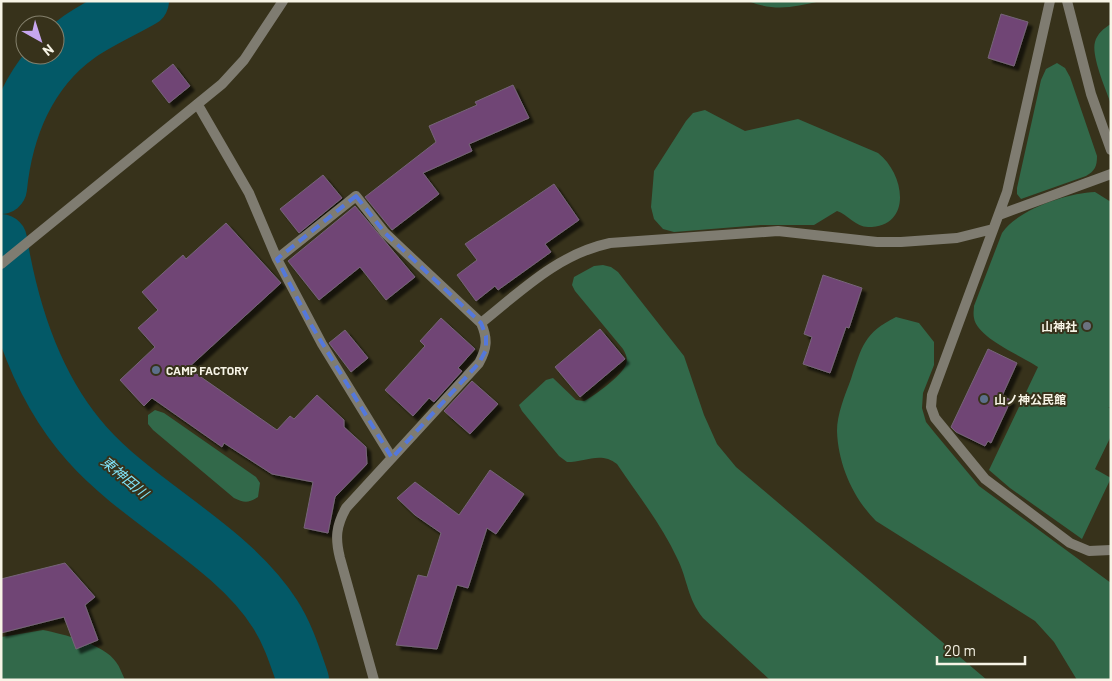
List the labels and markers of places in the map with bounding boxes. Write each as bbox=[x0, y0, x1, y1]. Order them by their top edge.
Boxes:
place label: 山神社 bbox=[1041, 319, 1077, 333]
marker: 山神社 bbox=[1081, 320, 1093, 332]
place label: CAMP FACTORY bbox=[166, 363, 249, 377]
marker: CAMP FACTORY bbox=[150, 364, 162, 376]
place label: 山ノ神公民館 bbox=[994, 392, 1066, 406]
marker: 山ノ神公民館 bbox=[978, 393, 990, 405]

